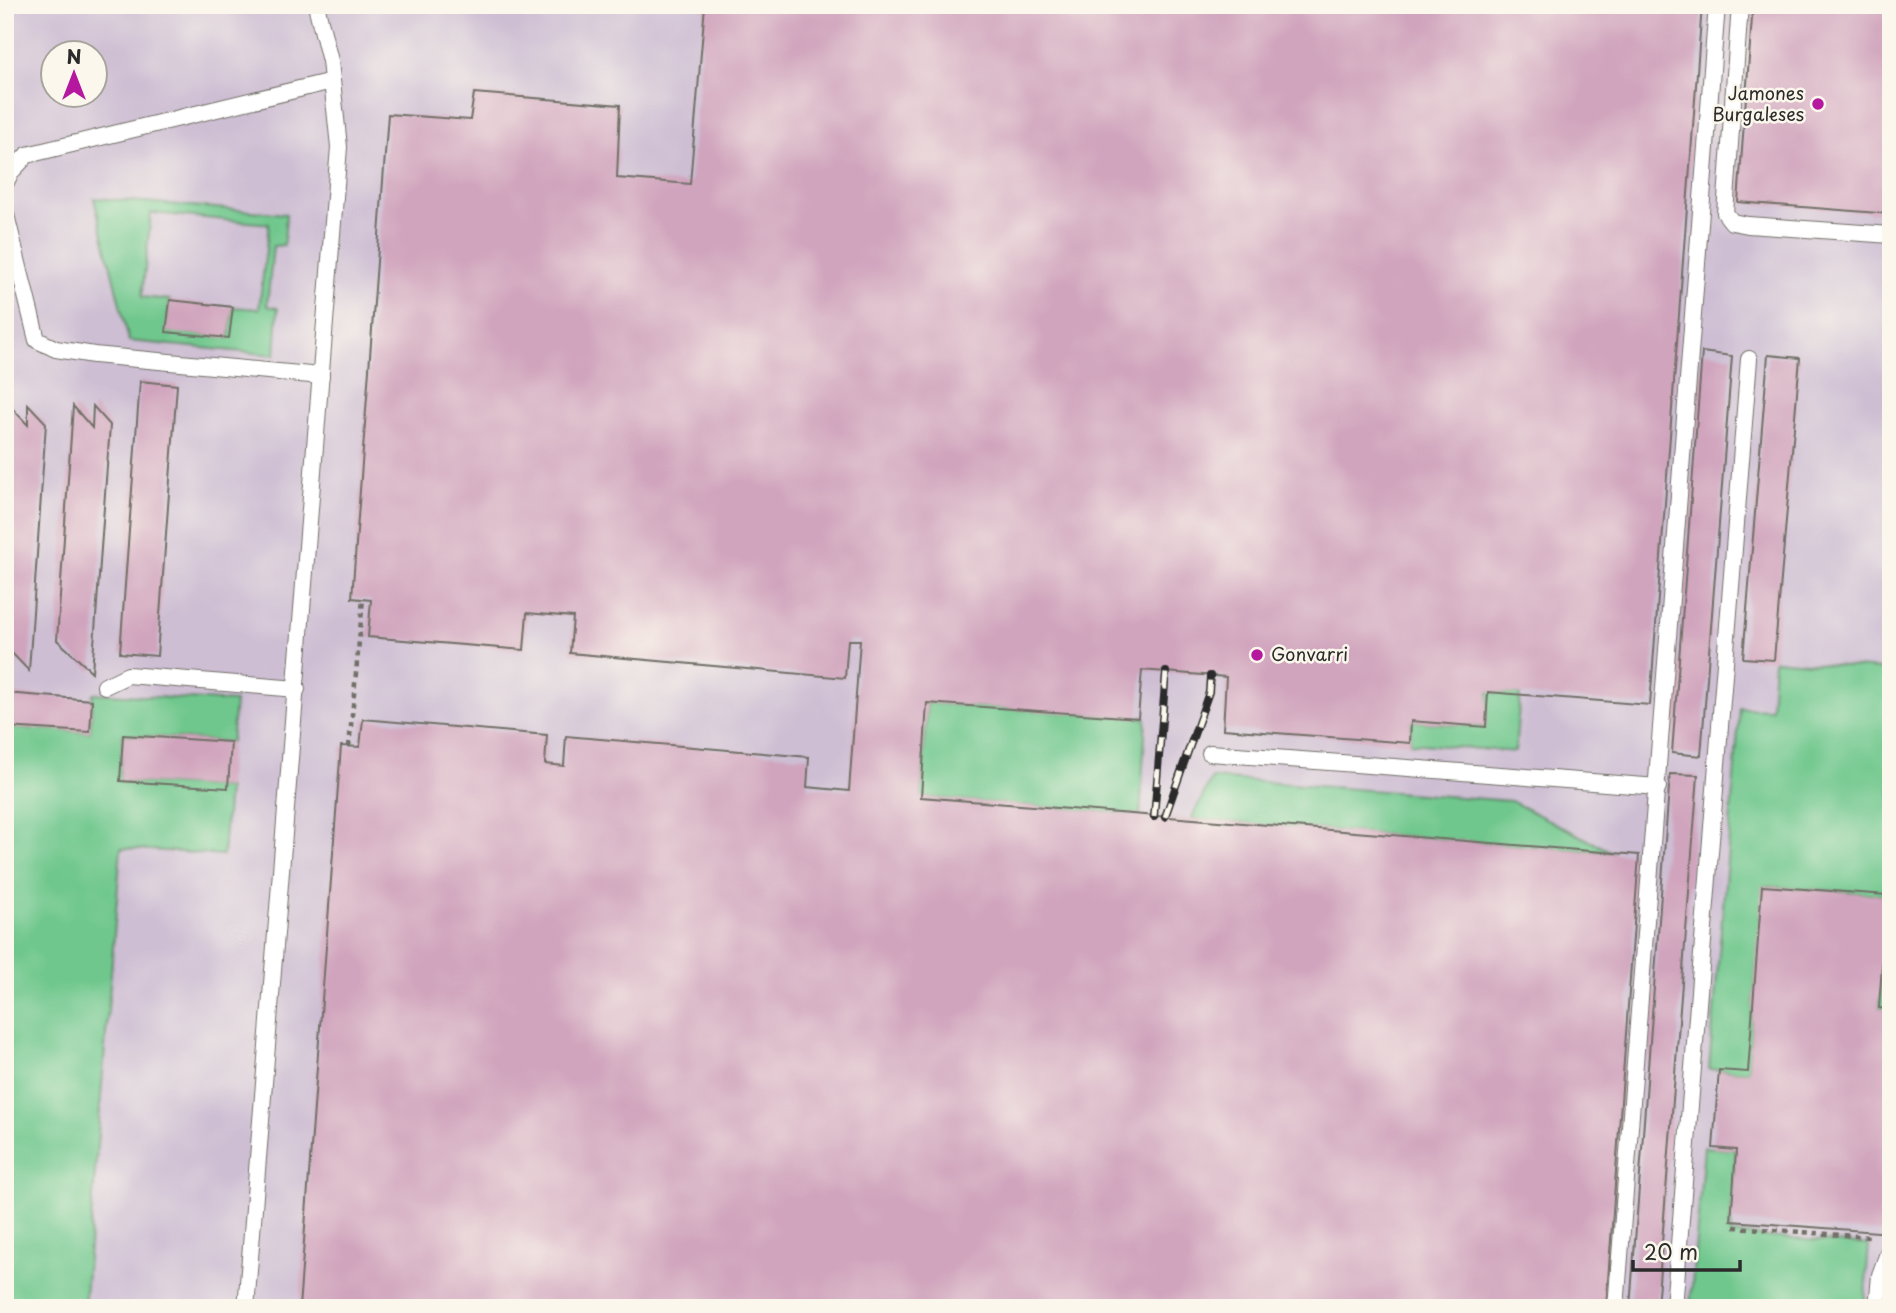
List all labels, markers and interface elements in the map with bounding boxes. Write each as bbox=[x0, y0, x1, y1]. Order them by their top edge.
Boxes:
north arrow bbox=[38, 38, 108, 108]
text: N bbox=[66, 42, 82, 70]
place label: Jamones Burgaleses bbox=[1712, 79, 1804, 127]
marker: Jamones Burgaleses bbox=[1810, 96, 1826, 112]
place label: Gonvarri bbox=[1271, 640, 1348, 667]
marker: Gonvarri bbox=[1249, 647, 1265, 663]
scale bar bbox=[1633, 1229, 1740, 1273]
text: 20 m bbox=[1644, 1235, 1698, 1267]

